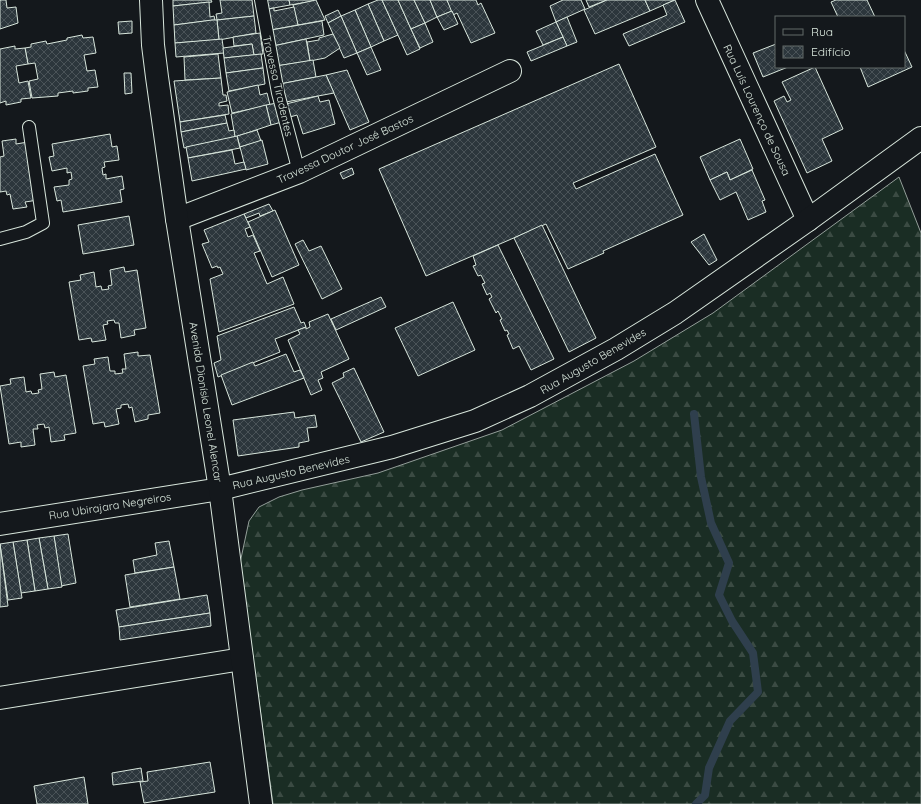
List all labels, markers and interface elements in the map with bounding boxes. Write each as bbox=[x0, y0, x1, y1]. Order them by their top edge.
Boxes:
legend bbox=[775, 16, 905, 68]
text: Rua bbox=[811, 24, 833, 39]
street label: Travessa Tiradentes bbox=[260, 34, 296, 138]
street label: Rua Luís Lourenço de Sousa bbox=[720, 42, 794, 178]
text: Edifício bbox=[811, 44, 851, 59]
street label: Travessa Doutor José Bastos bbox=[275, 111, 415, 187]
street label: Avenida Dionísio Leonel Alencar bbox=[186, 321, 226, 484]
street label: Rua Augusto Benevides bbox=[538, 325, 648, 397]
street label: Rua Augusto Benevides bbox=[231, 452, 351, 492]
street label: Rua Ubirajara Negreiros bbox=[48, 489, 172, 523]

